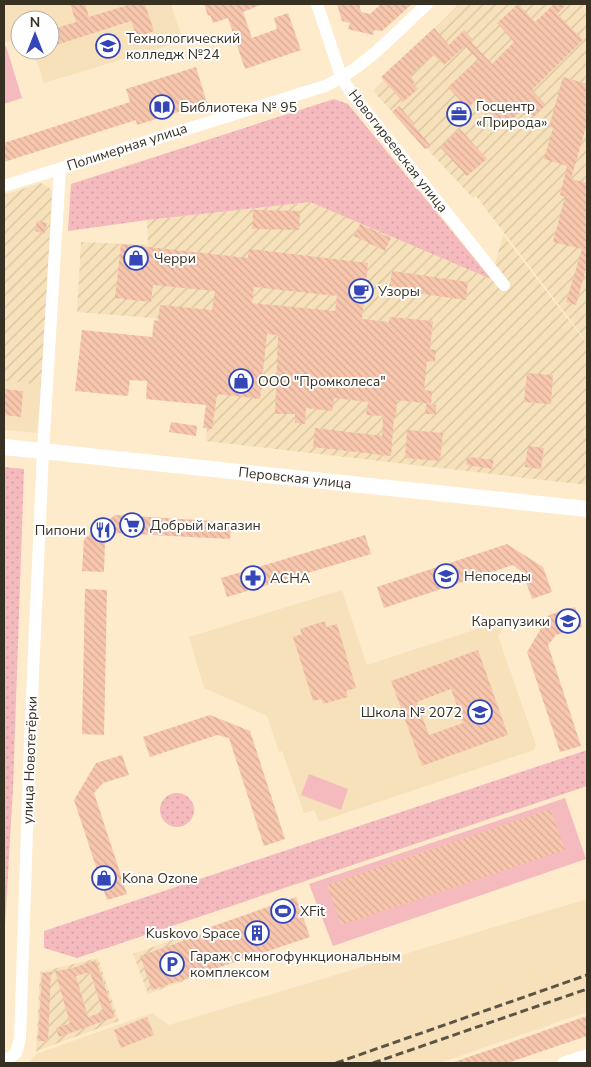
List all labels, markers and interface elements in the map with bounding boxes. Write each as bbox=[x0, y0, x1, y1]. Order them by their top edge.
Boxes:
north arrow bbox=[10, 10, 60, 60]
text: N bbox=[30, 13, 40, 32]
place label: Технологический колледж №24 bbox=[126, 29, 240, 64]
school or university icon: Технологический колледж №24 bbox=[95, 33, 121, 59]
street label: Новогиреевская улица bbox=[344, 86, 452, 216]
library icon: Библиотека № 95 bbox=[149, 94, 175, 120]
place label: Госцентр «Природа» bbox=[476, 97, 547, 132]
place label: Библиотека № 95 bbox=[180, 98, 297, 117]
office icon: Госцентр «Природа» bbox=[446, 101, 472, 127]
street label: Полимерная улица bbox=[64, 119, 190, 175]
shop icon: Черри bbox=[123, 245, 149, 271]
place label: Черри bbox=[154, 249, 196, 268]
cafe icon: Узоры bbox=[348, 278, 374, 304]
place label: Узоры bbox=[377, 282, 420, 301]
shop icon: ООО "Промколеса" bbox=[228, 368, 254, 394]
place label: ООО "Промколеса" bbox=[258, 372, 386, 391]
street label: Перовская улица bbox=[237, 463, 353, 493]
supermarket icon: Добрый магазин bbox=[119, 512, 145, 538]
place label: Добрый магазин bbox=[150, 516, 261, 535]
restaurant icon: Пипони bbox=[90, 517, 116, 543]
place label: Пипони bbox=[35, 521, 86, 540]
school or university icon: Непоседы bbox=[433, 563, 459, 589]
pharmacy icon: АСНА bbox=[240, 565, 266, 591]
place label: Непоседы bbox=[464, 567, 531, 586]
place label: АСНА bbox=[270, 569, 310, 588]
school or university icon: Карапузики bbox=[555, 608, 581, 634]
place label: Карапузики bbox=[471, 612, 550, 631]
street label: улица Новотетёрки bbox=[18, 696, 42, 824]
school or university icon: Школа № 2072 bbox=[467, 699, 493, 725]
place label: Школа № 2072 bbox=[361, 703, 462, 722]
shop icon: Kona Ozone bbox=[91, 865, 117, 891]
place label: Kona Ozone bbox=[122, 869, 198, 888]
sports icon: XFit bbox=[270, 898, 296, 924]
place label: XFit bbox=[300, 902, 325, 921]
building icon: Kuskovo Space bbox=[244, 920, 270, 946]
place label: Kuskovo Space bbox=[146, 924, 240, 943]
place label: Гараж с многофункциональным комплексом bbox=[190, 947, 401, 982]
parking icon: Гараж с многофункциональным комплексом bbox=[159, 951, 185, 977]

